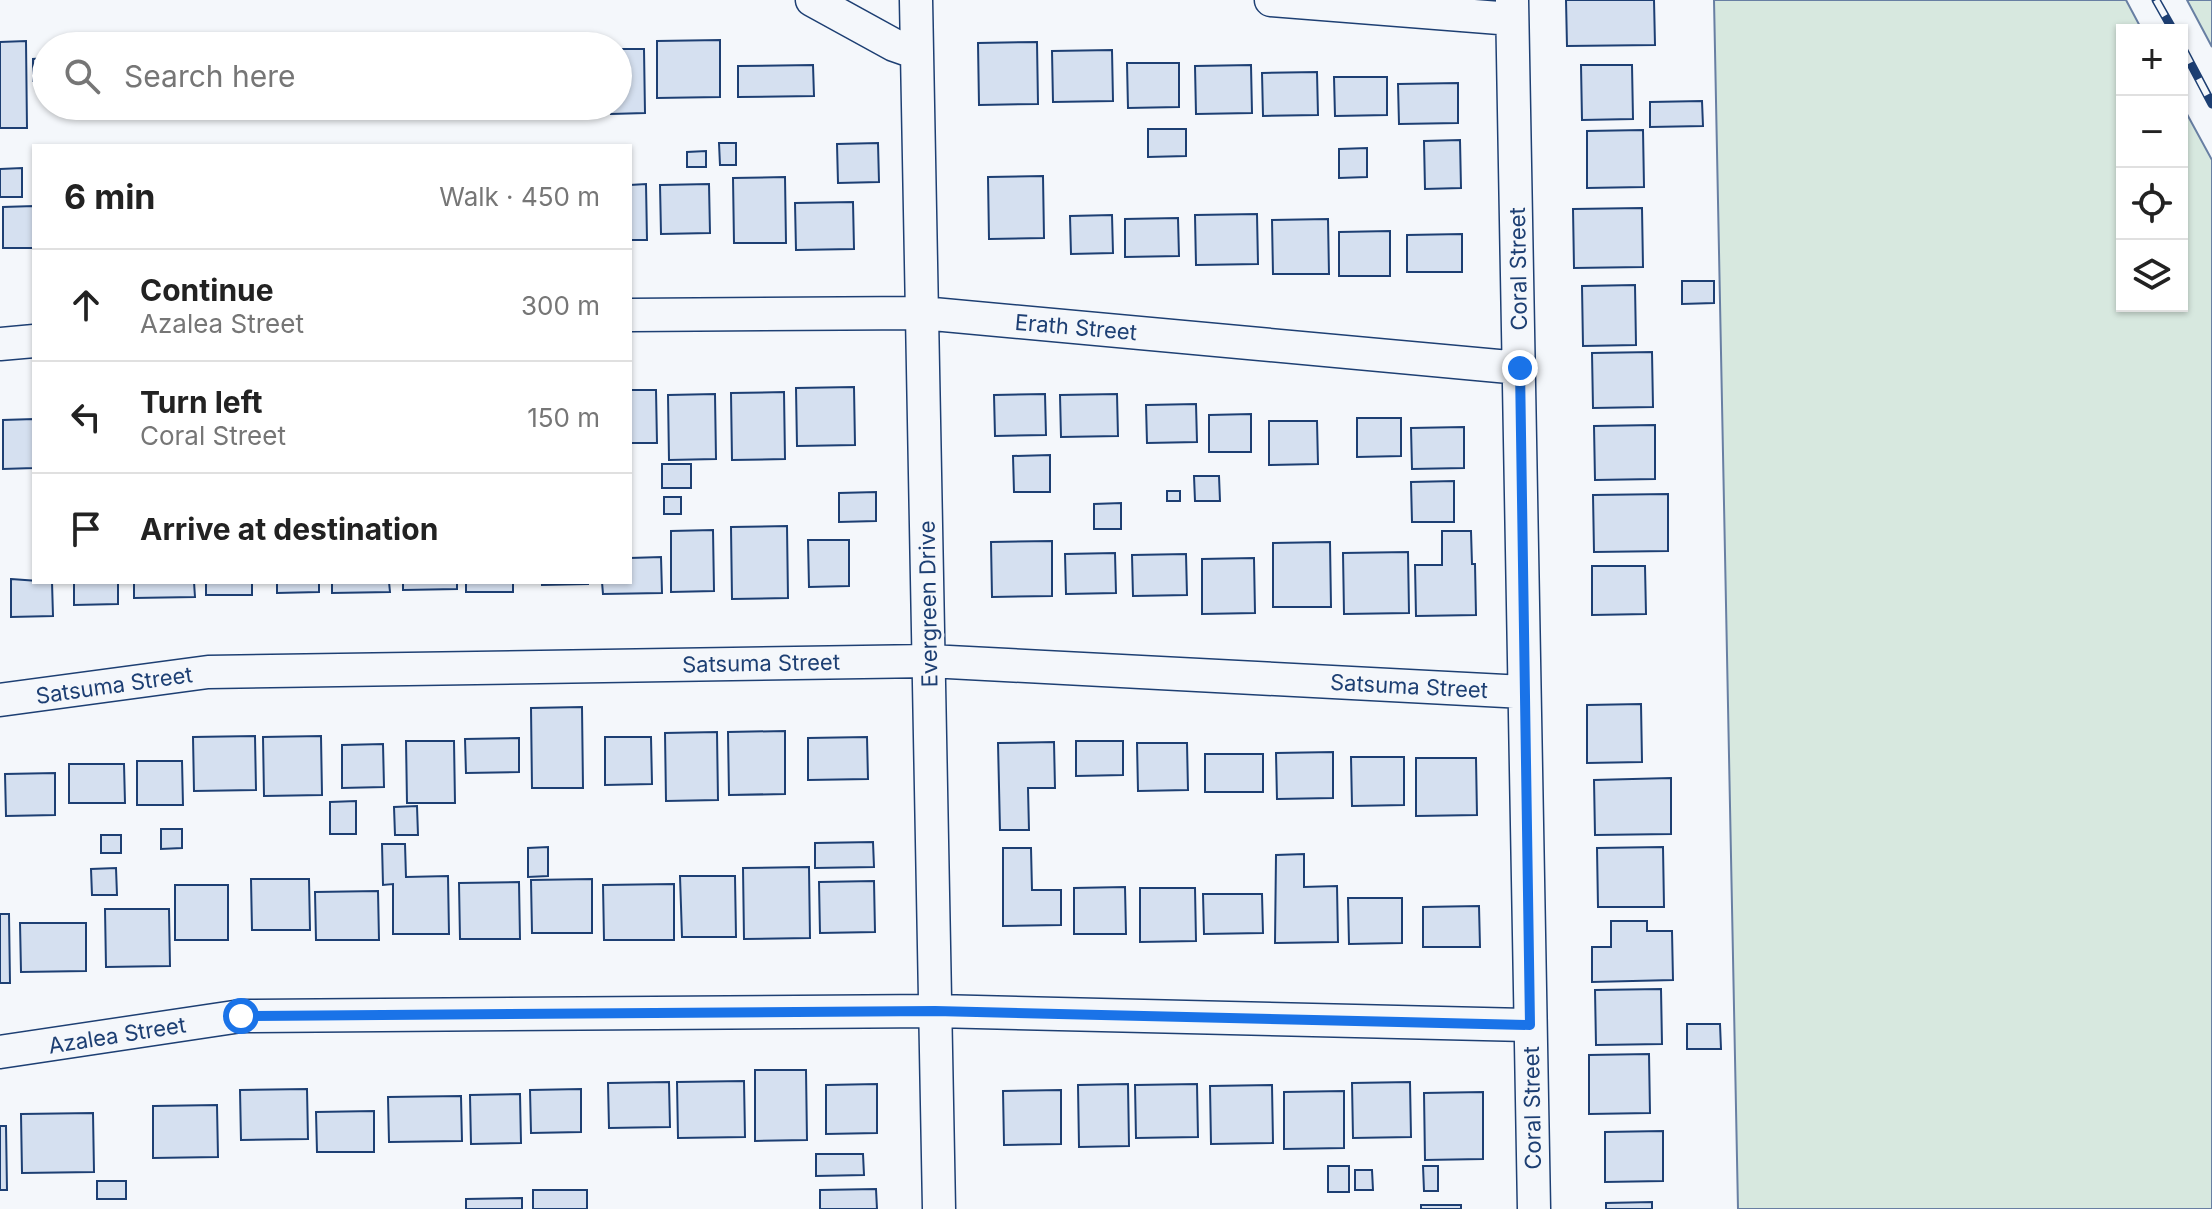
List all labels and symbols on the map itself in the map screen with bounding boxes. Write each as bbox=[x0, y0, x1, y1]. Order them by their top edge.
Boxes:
street label: Coral Street bbox=[1504, 207, 1532, 331]
street label: Erath Street bbox=[1014, 309, 1138, 345]
route end bbox=[1502, 350, 1538, 386]
street label: Evergreen Drive bbox=[914, 520, 942, 688]
street label: Satsuma Street bbox=[682, 649, 840, 677]
street label: Satsuma Street bbox=[34, 661, 194, 709]
street label: Satsuma Street bbox=[1329, 669, 1489, 703]
route start bbox=[223, 998, 259, 1034]
street label: Azalea Street bbox=[46, 1011, 188, 1059]
street label: Coral Street bbox=[1518, 1046, 1546, 1170]

